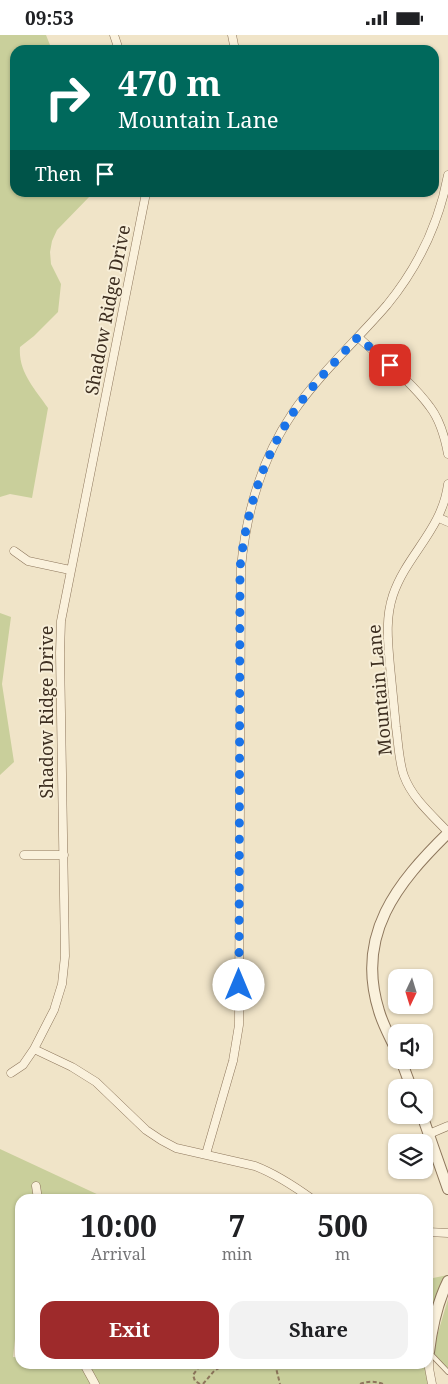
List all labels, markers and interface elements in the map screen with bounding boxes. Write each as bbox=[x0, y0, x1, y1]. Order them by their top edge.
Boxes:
text: 09:53 bbox=[25, 5, 74, 31]
text: 470 m bbox=[118, 59, 221, 106]
icon: right bbox=[35, 65, 100, 130]
text: Mountain Lane bbox=[118, 104, 279, 134]
icon: arrive bbox=[91, 160, 119, 188]
text: Then bbox=[35, 161, 81, 187]
street label: Shadow Ridge Drive bbox=[79, 223, 135, 397]
pin bbox=[369, 344, 411, 386]
icon: arrive bbox=[376, 351, 404, 379]
street label: Mountain Lane bbox=[361, 624, 397, 757]
street label: Shadow Ridge Drive bbox=[34, 626, 58, 798]
position arrow bbox=[212, 958, 264, 1010]
north arrow bbox=[388, 969, 432, 1014]
map controls bbox=[388, 969, 433, 1179]
button: sound bbox=[388, 1024, 433, 1069]
button: search bbox=[388, 1079, 433, 1124]
button: layers bbox=[388, 1134, 433, 1179]
text: 10:00 bbox=[80, 1205, 157, 1246]
text: 7 bbox=[229, 1205, 245, 1246]
text: 500 bbox=[317, 1205, 368, 1246]
text: Arrival bbox=[91, 1243, 146, 1265]
text: min bbox=[222, 1243, 252, 1265]
text: m bbox=[335, 1243, 350, 1265]
button: Exit bbox=[40, 1301, 219, 1359]
button: Share bbox=[229, 1301, 408, 1359]

